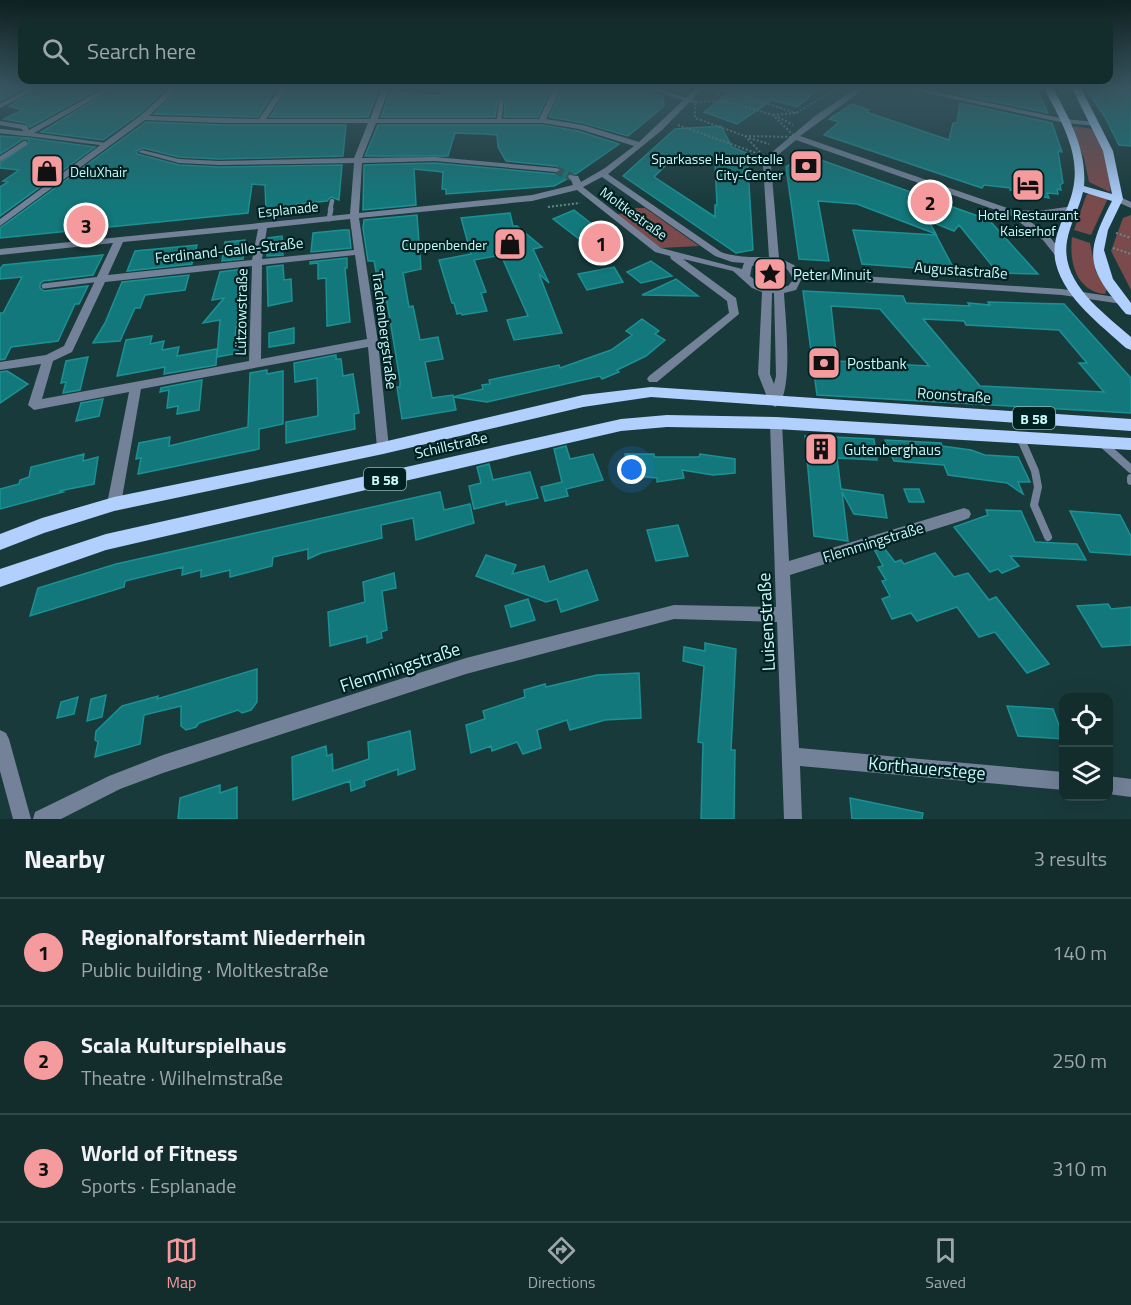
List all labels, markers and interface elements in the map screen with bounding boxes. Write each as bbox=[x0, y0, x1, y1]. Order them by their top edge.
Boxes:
search box bbox=[18, 18, 1113, 84]
text: Search here bbox=[87, 34, 196, 68]
icon: search bbox=[39, 35, 72, 68]
place label: Sparkasse Hauptstelle City-Center bbox=[651, 148, 783, 185]
bank icon: Sparkasse Hauptstelle City-Center bbox=[788, 148, 824, 184]
shop icon: DeluXhair bbox=[29, 153, 65, 189]
place label: DeluXhair bbox=[70, 161, 127, 182]
hotel icon: Hotel Restaurant Kaiserhof bbox=[1010, 167, 1046, 203]
pin: 2 bbox=[910, 180, 950, 224]
street label: Moltkestraße bbox=[596, 181, 672, 245]
street label: Esplanade bbox=[257, 195, 319, 223]
pin: 3 bbox=[66, 202, 106, 248]
place label: Hotel Restaurant Kaiserhof bbox=[978, 204, 1078, 241]
pin: 1 bbox=[582, 220, 620, 266]
shop icon: Cuppenbender bbox=[492, 226, 528, 262]
street label: Ferdinand-Galle-Straße bbox=[154, 231, 304, 269]
place label: Cuppenbender bbox=[401, 234, 487, 255]
street label: Augustastraße bbox=[914, 255, 1008, 285]
place icon: Peter Minuit bbox=[752, 256, 788, 292]
place label: Peter Minuit bbox=[793, 263, 872, 286]
street label: Lützowstraße bbox=[229, 268, 253, 356]
street label: Trachenbergstraße bbox=[366, 270, 404, 390]
bank icon: Postbank bbox=[806, 345, 842, 381]
place label: Postbank bbox=[847, 352, 907, 375]
street label: Roonstraße bbox=[916, 381, 992, 409]
road number: B 58 bbox=[1013, 407, 1055, 429]
street label: Schillstraße bbox=[412, 425, 490, 465]
building icon: Gutenberghaus bbox=[803, 431, 839, 467]
place label: Gutenberghaus bbox=[844, 438, 941, 461]
your location bbox=[617, 455, 646, 484]
road number: B 58 bbox=[364, 468, 406, 490]
street label: Flemmingstraße bbox=[820, 516, 926, 568]
street label: Luisenstraße bbox=[750, 572, 782, 672]
street label: Flemmingstraße bbox=[336, 635, 464, 699]
map controls bbox=[1059, 693, 1113, 801]
button: locate bbox=[1059, 693, 1113, 747]
button: layers bbox=[1059, 747, 1113, 801]
street label: Korthauerstege bbox=[867, 749, 987, 787]
text: Nearby bbox=[24, 839, 105, 878]
text: 3 results bbox=[1034, 843, 1107, 874]
text: Regionalforstamt Niederrhein bbox=[81, 920, 366, 954]
text: 1 bbox=[38, 937, 49, 968]
text: 140 m bbox=[1052, 937, 1107, 968]
text: Public building · Moltkestraße bbox=[81, 954, 329, 985]
text: Scala Kulturspielhaus bbox=[81, 1028, 286, 1062]
text: 2 bbox=[38, 1045, 49, 1076]
text: 250 m bbox=[1052, 1045, 1107, 1076]
text: Theatre · Wilhelmstraße bbox=[81, 1062, 283, 1093]
text: World of Fitness bbox=[81, 1136, 238, 1170]
text: 3 bbox=[38, 1153, 49, 1184]
text: 310 m bbox=[1052, 1153, 1107, 1184]
text: Sports · Esplanade bbox=[81, 1170, 236, 1201]
tab: Map bbox=[165, 1234, 198, 1294]
tab: Directions bbox=[528, 1234, 596, 1294]
tab: Saved bbox=[925, 1234, 966, 1294]

